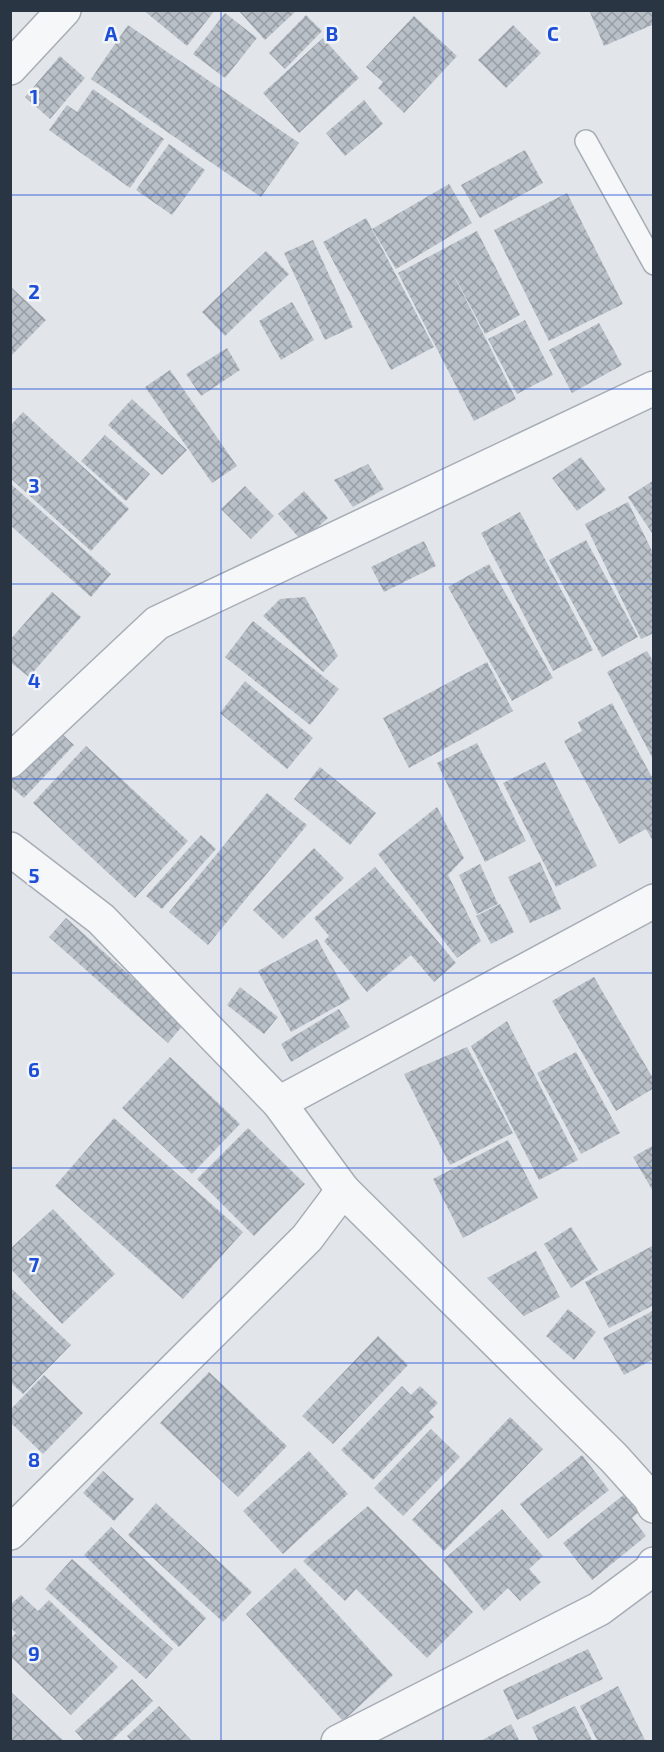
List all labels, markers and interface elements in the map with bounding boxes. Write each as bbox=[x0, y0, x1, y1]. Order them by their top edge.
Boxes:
text: A bbox=[104, 21, 118, 45]
text: B bbox=[326, 21, 338, 45]
text: C bbox=[547, 21, 559, 45]
text: 1 bbox=[30, 84, 38, 108]
text: 2 bbox=[28, 279, 40, 303]
text: 3 bbox=[28, 473, 40, 497]
text: 4 bbox=[28, 668, 41, 692]
text: 5 bbox=[28, 863, 40, 887]
text: 6 bbox=[28, 1057, 40, 1081]
text: 7 bbox=[29, 1252, 40, 1276]
text: 8 bbox=[28, 1447, 40, 1471]
text: 9 bbox=[28, 1641, 40, 1665]

